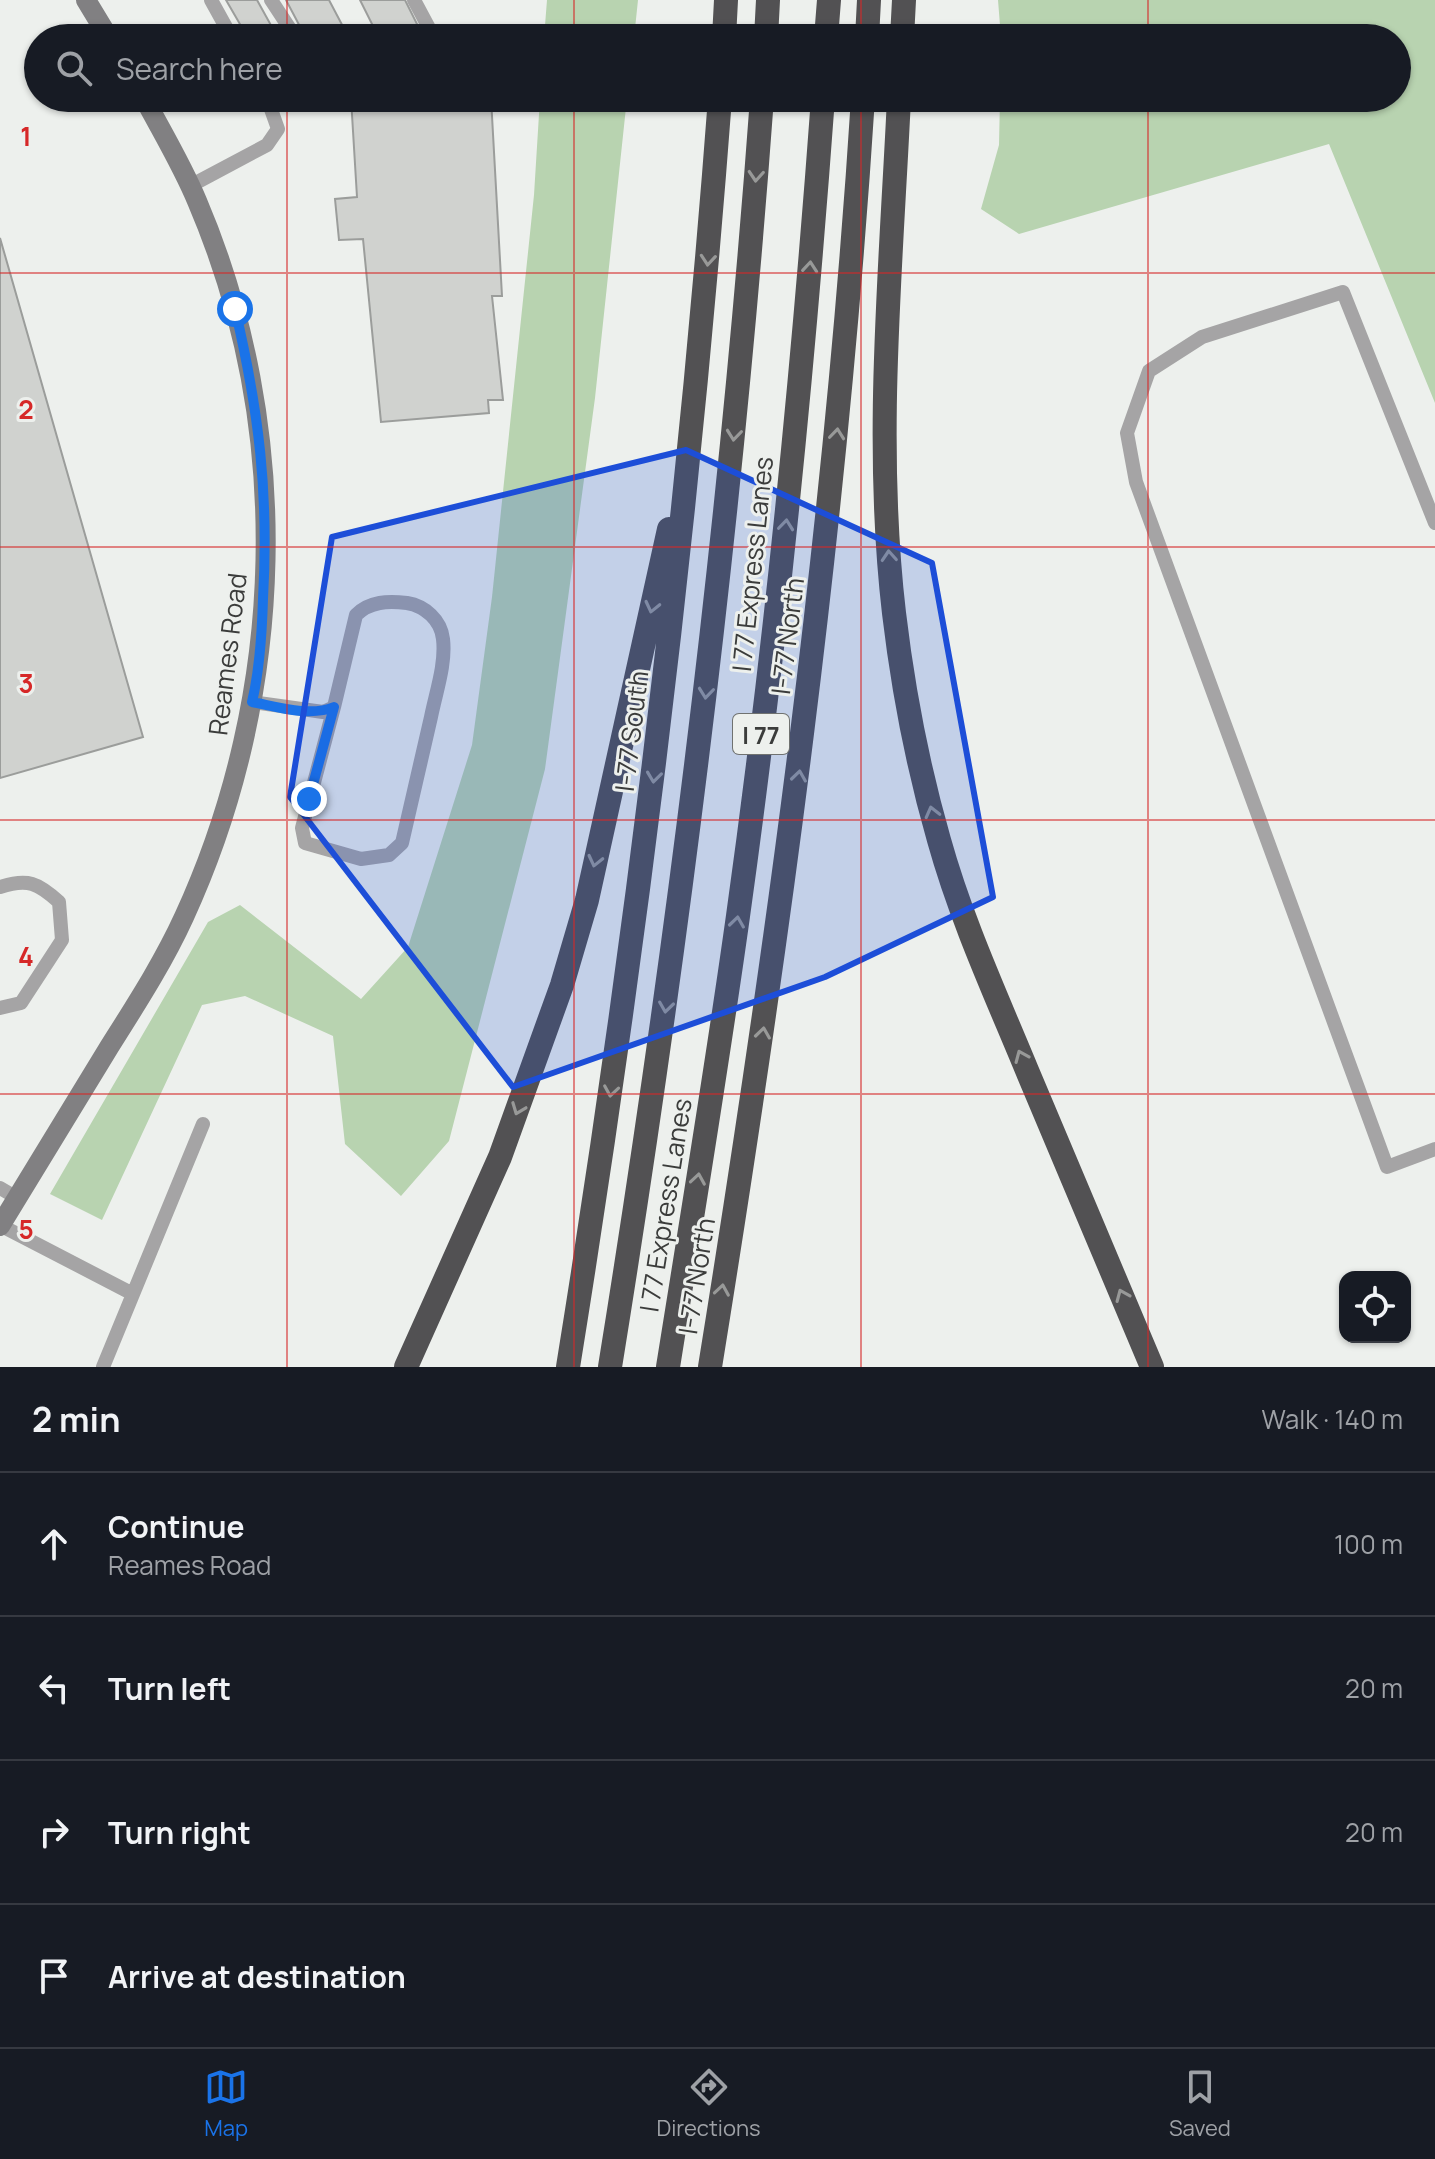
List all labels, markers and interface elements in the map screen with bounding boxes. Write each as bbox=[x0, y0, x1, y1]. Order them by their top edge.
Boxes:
search box bbox=[24, 24, 1411, 112]
icon: search bbox=[52, 46, 96, 90]
text: Search here bbox=[116, 48, 283, 89]
text: 1 bbox=[20, 118, 32, 154]
one-way arrow bbox=[748, 170, 765, 183]
one-way arrow bbox=[700, 254, 717, 267]
one-way arrow bbox=[801, 260, 818, 273]
route start bbox=[217, 291, 253, 327]
text: 2 bbox=[18, 391, 34, 427]
one-way arrow bbox=[828, 427, 845, 440]
one-way arrow bbox=[725, 429, 742, 442]
street label: I 77 Express Lanes bbox=[723, 455, 781, 673]
one-way arrow bbox=[777, 518, 794, 531]
one-way arrow bbox=[881, 549, 898, 562]
street label: Reames Road bbox=[199, 571, 255, 737]
street label: I-77 North bbox=[762, 576, 812, 696]
one-way arrow bbox=[644, 600, 661, 613]
text: 3 bbox=[18, 665, 34, 701]
street label: I-77 South bbox=[606, 668, 656, 794]
one-way arrow bbox=[698, 687, 715, 700]
road number: I 77 bbox=[733, 714, 789, 754]
one-way arrow bbox=[790, 769, 807, 783]
one-way arrow bbox=[646, 771, 663, 784]
route end bbox=[291, 781, 327, 817]
one-way arrow bbox=[924, 805, 941, 819]
one-way arrow bbox=[587, 854, 604, 867]
one-way arrow bbox=[728, 916, 745, 929]
text: 4 bbox=[18, 938, 34, 974]
one-way arrow bbox=[658, 1000, 675, 1014]
one-way arrow bbox=[754, 1026, 771, 1040]
one-way arrow bbox=[1014, 1049, 1030, 1064]
one-way arrow bbox=[604, 1084, 621, 1097]
street label: I 77 Express Lanes bbox=[630, 1096, 700, 1314]
one-way arrow bbox=[511, 1101, 528, 1115]
one-way arrow bbox=[689, 1173, 706, 1186]
text: 5 bbox=[18, 1211, 34, 1247]
street label: I-77 North bbox=[669, 1215, 723, 1337]
map controls bbox=[1339, 1271, 1411, 1343]
button: locate bbox=[1339, 1271, 1411, 1343]
one-way arrow bbox=[713, 1283, 730, 1297]
one-way arrow bbox=[1115, 1289, 1131, 1303]
text: 2 min bbox=[32, 1396, 120, 1442]
text: Walk · 140 m bbox=[1262, 1401, 1403, 1437]
text: Continue bbox=[108, 1506, 244, 1547]
icon: ahead bbox=[32, 1522, 76, 1566]
text: 100 m bbox=[1334, 1526, 1403, 1562]
text: Reames Road bbox=[108, 1547, 271, 1583]
icon: left bbox=[32, 1666, 76, 1710]
text: Turn left bbox=[108, 1668, 231, 1709]
text: 20 m bbox=[1345, 1670, 1403, 1706]
icon: right bbox=[32, 1810, 76, 1854]
text: Turn right bbox=[108, 1812, 251, 1853]
text: 20 m bbox=[1345, 1814, 1403, 1850]
icon: arrive bbox=[32, 1954, 76, 1998]
text: Arrive at destination bbox=[108, 1956, 406, 1997]
tab: Map bbox=[204, 2065, 248, 2143]
tab: Directions bbox=[656, 2065, 761, 2143]
tab: Saved bbox=[1169, 2065, 1231, 2143]

